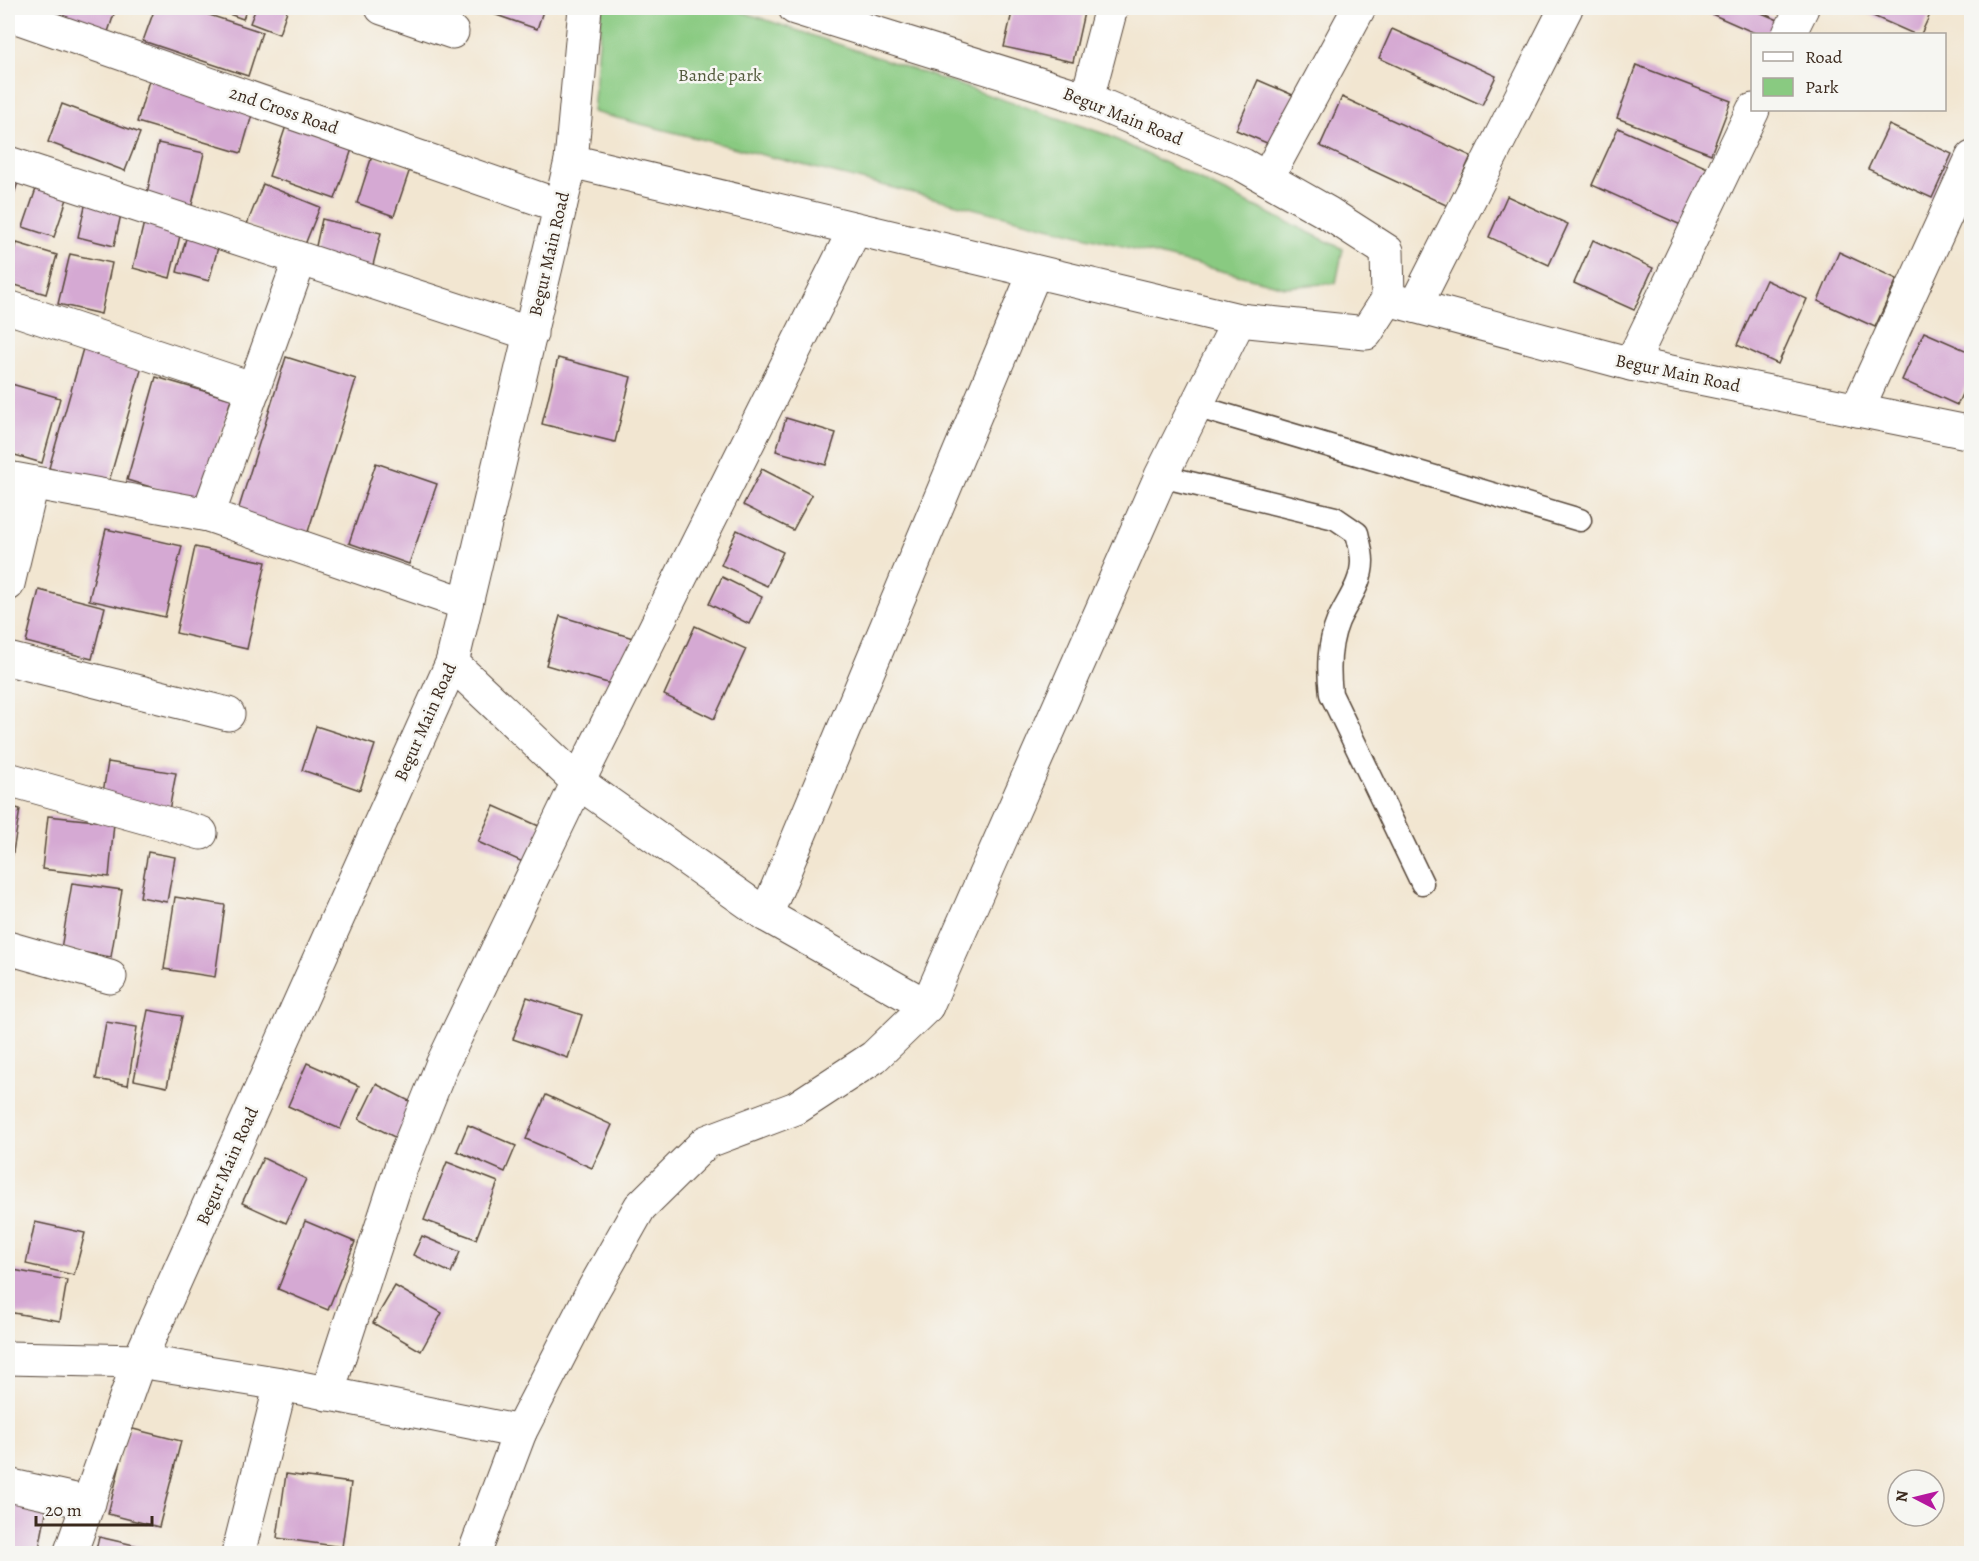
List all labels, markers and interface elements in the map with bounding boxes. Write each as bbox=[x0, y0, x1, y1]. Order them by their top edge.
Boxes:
legend bbox=[1751, 33, 1946, 111]
text: Road bbox=[1805, 45, 1843, 69]
park label: Bande park bbox=[678, 63, 762, 87]
text: Park bbox=[1805, 75, 1839, 99]
street label: 2nd Cross Road bbox=[226, 80, 342, 140]
street label: Begur Main Road bbox=[1060, 81, 1187, 151]
street label: Begur Main Road bbox=[523, 189, 575, 319]
street label: Begur Main Road bbox=[1613, 348, 1743, 398]
street label: Begur Main Road bbox=[388, 659, 462, 785]
street label: Begur Main Road bbox=[190, 1103, 264, 1229]
north arrow bbox=[1886, 1468, 1946, 1528]
scale bar bbox=[36, 1489, 152, 1527]
text: N bbox=[1890, 1489, 1914, 1503]
text: 20 m bbox=[45, 1498, 82, 1522]

